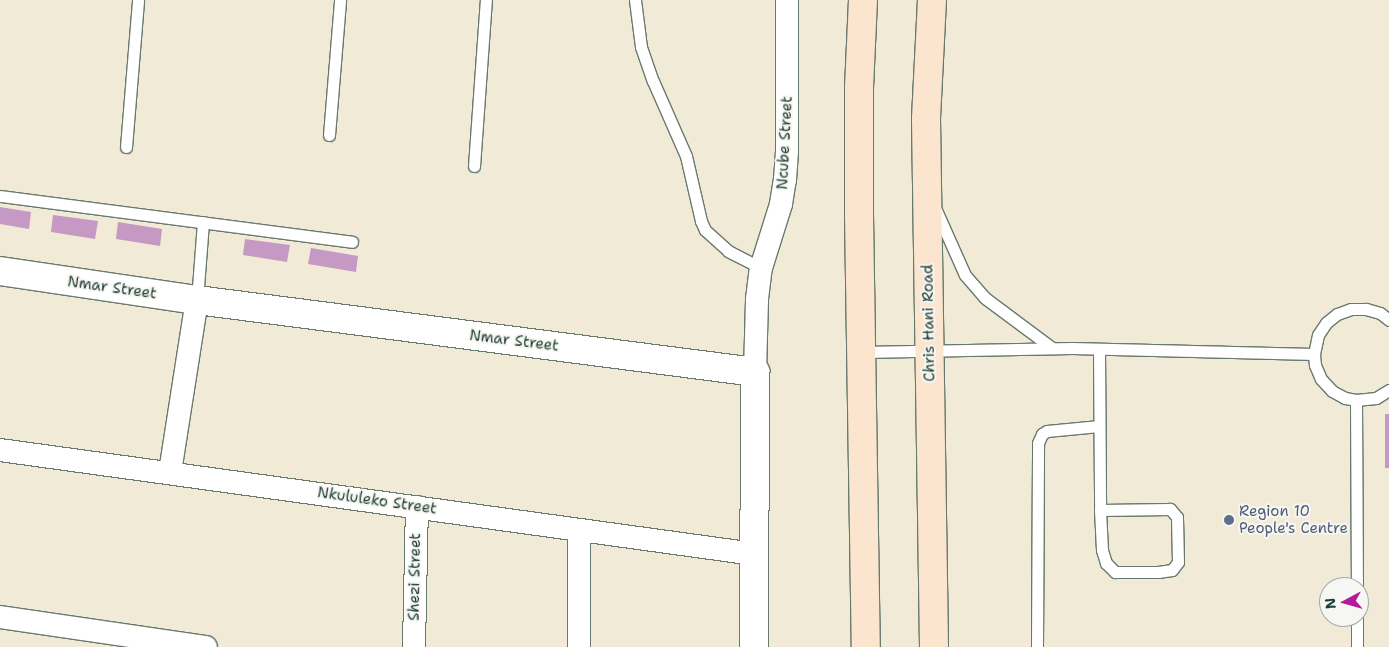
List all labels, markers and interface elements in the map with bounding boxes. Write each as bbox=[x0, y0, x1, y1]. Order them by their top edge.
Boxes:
street label: Ncube Street bbox=[774, 96, 796, 190]
street label: Chris Hani Road bbox=[919, 264, 939, 382]
street label: Nmar Street bbox=[66, 273, 158, 303]
street label: Nmar Street bbox=[468, 327, 560, 355]
street label: Nkululeko Street bbox=[316, 484, 438, 518]
place label: Region 10 People's Centre bbox=[1239, 502, 1348, 537]
marker: Region 10 People's Centre bbox=[1223, 514, 1235, 526]
street label: Shezi Street bbox=[405, 533, 425, 621]
north arrow bbox=[1319, 577, 1369, 627]
text: N bbox=[1321, 597, 1340, 610]

